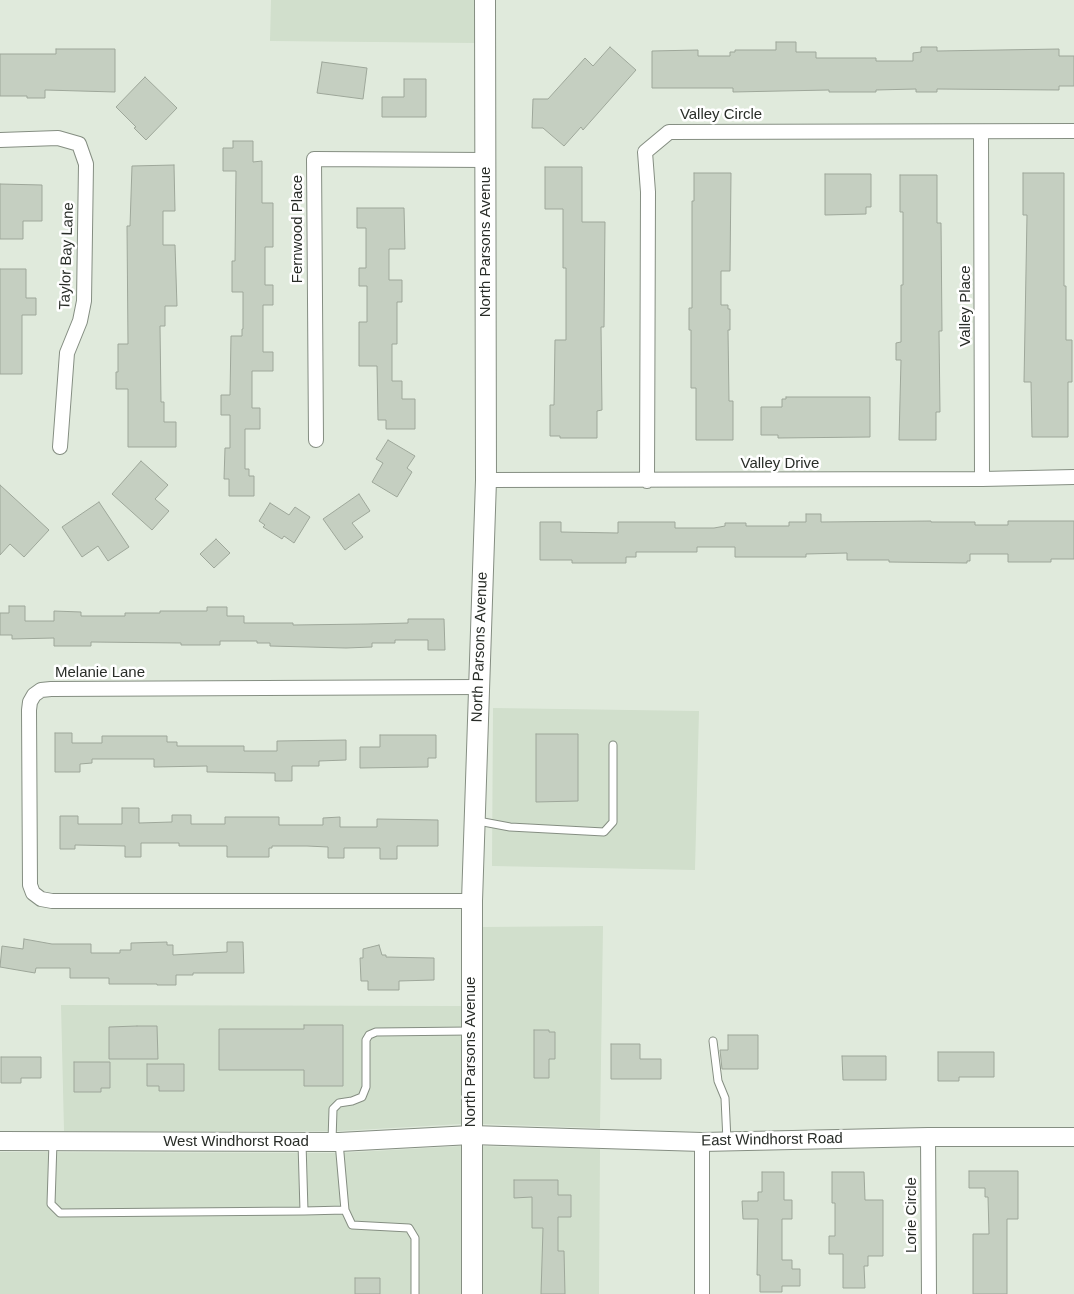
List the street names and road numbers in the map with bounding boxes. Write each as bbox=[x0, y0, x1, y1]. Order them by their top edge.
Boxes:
street label: Valley Circle bbox=[680, 106, 762, 124]
street label: North Parsons Avenue bbox=[477, 167, 495, 317]
street label: Fernwood Place bbox=[289, 175, 307, 283]
street label: Taylor Bay Lane bbox=[56, 202, 78, 310]
street label: Valley Place bbox=[957, 265, 975, 347]
street label: Valley Drive bbox=[741, 455, 819, 473]
street label: North Parsons Avenue bbox=[468, 571, 492, 723]
street label: Melanie Lane bbox=[55, 664, 145, 682]
street label: North Parsons Avenue bbox=[462, 977, 480, 1127]
street label: East Windhorst Road bbox=[701, 1130, 843, 1150]
street label: West Windhorst Road bbox=[163, 1133, 309, 1151]
street label: Lorie Circle bbox=[903, 1177, 921, 1253]

